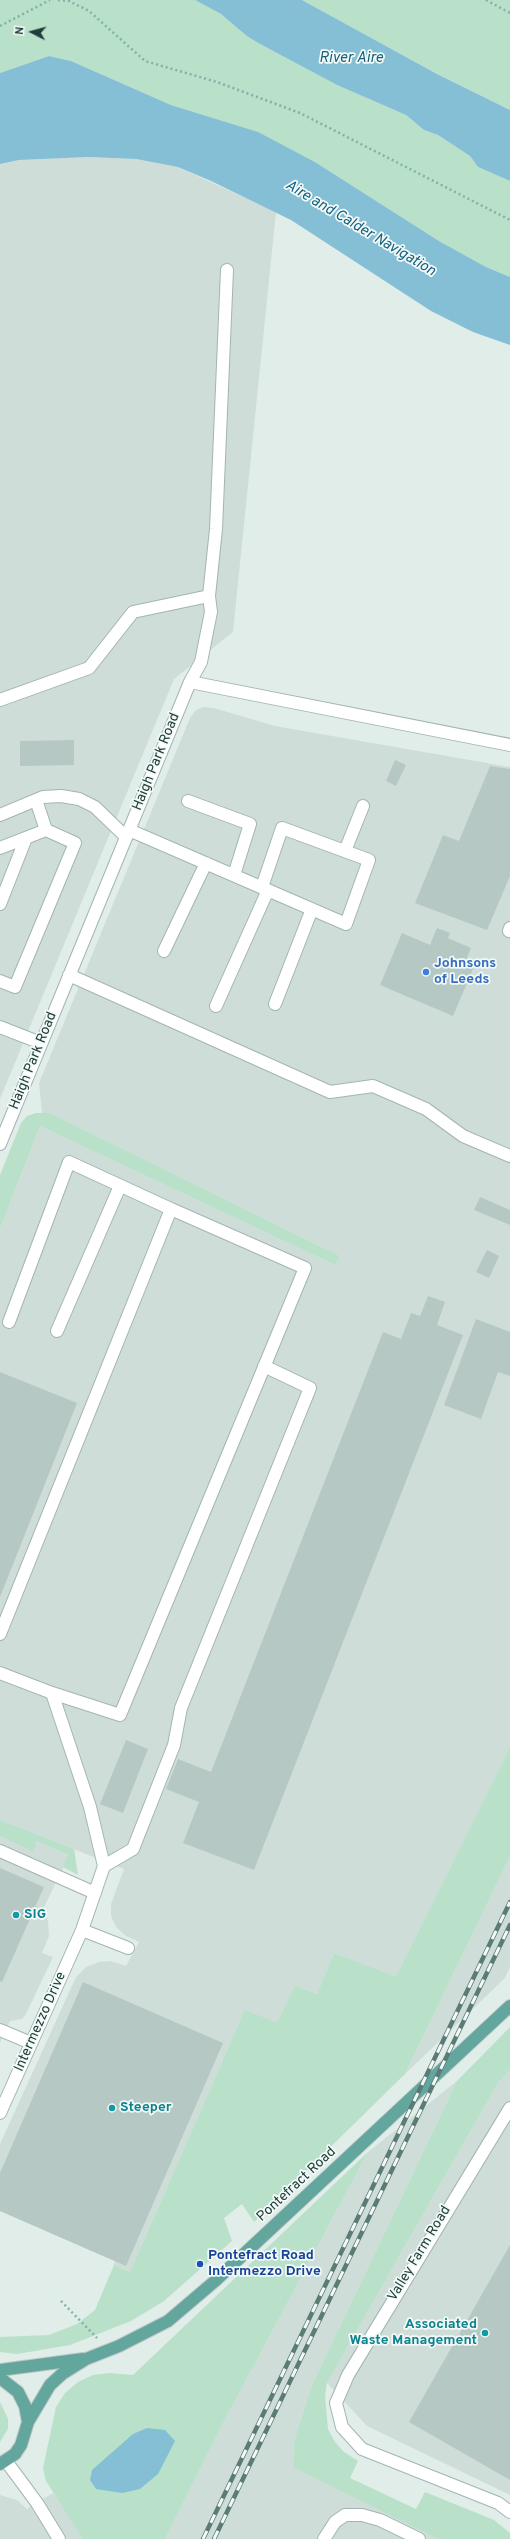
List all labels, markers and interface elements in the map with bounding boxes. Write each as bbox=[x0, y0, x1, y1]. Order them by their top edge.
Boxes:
north arrow bbox=[12, 12, 52, 52]
text: N bbox=[13, 26, 27, 35]
water label: River Aire bbox=[319, 50, 383, 68]
water label: Aire and Calder Navigation bbox=[282, 177, 438, 281]
street label: Haigh Park Road bbox=[130, 711, 184, 813]
place label: Johnsons of Leeds bbox=[434, 956, 496, 988]
marker: Johnsons of Leeds bbox=[421, 967, 431, 977]
street label: Haigh Park Road bbox=[7, 1010, 61, 1112]
place label: SIG bbox=[24, 1907, 46, 1923]
marker: SIG bbox=[11, 1910, 21, 1920]
street label: Intermezzo Drive bbox=[11, 1969, 71, 2075]
place label: Steeper bbox=[120, 2100, 172, 2116]
marker: Steeper bbox=[107, 2103, 117, 2113]
street label: Pontefract Road bbox=[254, 2144, 340, 2226]
street label: Valley Farm Road bbox=[385, 2203, 455, 2305]
place label: Pontefract Road Intermezzo Drive bbox=[208, 2248, 321, 2280]
marker: Pontefract Road Intermezzo Drive bbox=[195, 2259, 205, 2269]
place label: Associated Waste Management bbox=[350, 2317, 477, 2350]
marker: Associated Waste Management bbox=[480, 2328, 490, 2338]

